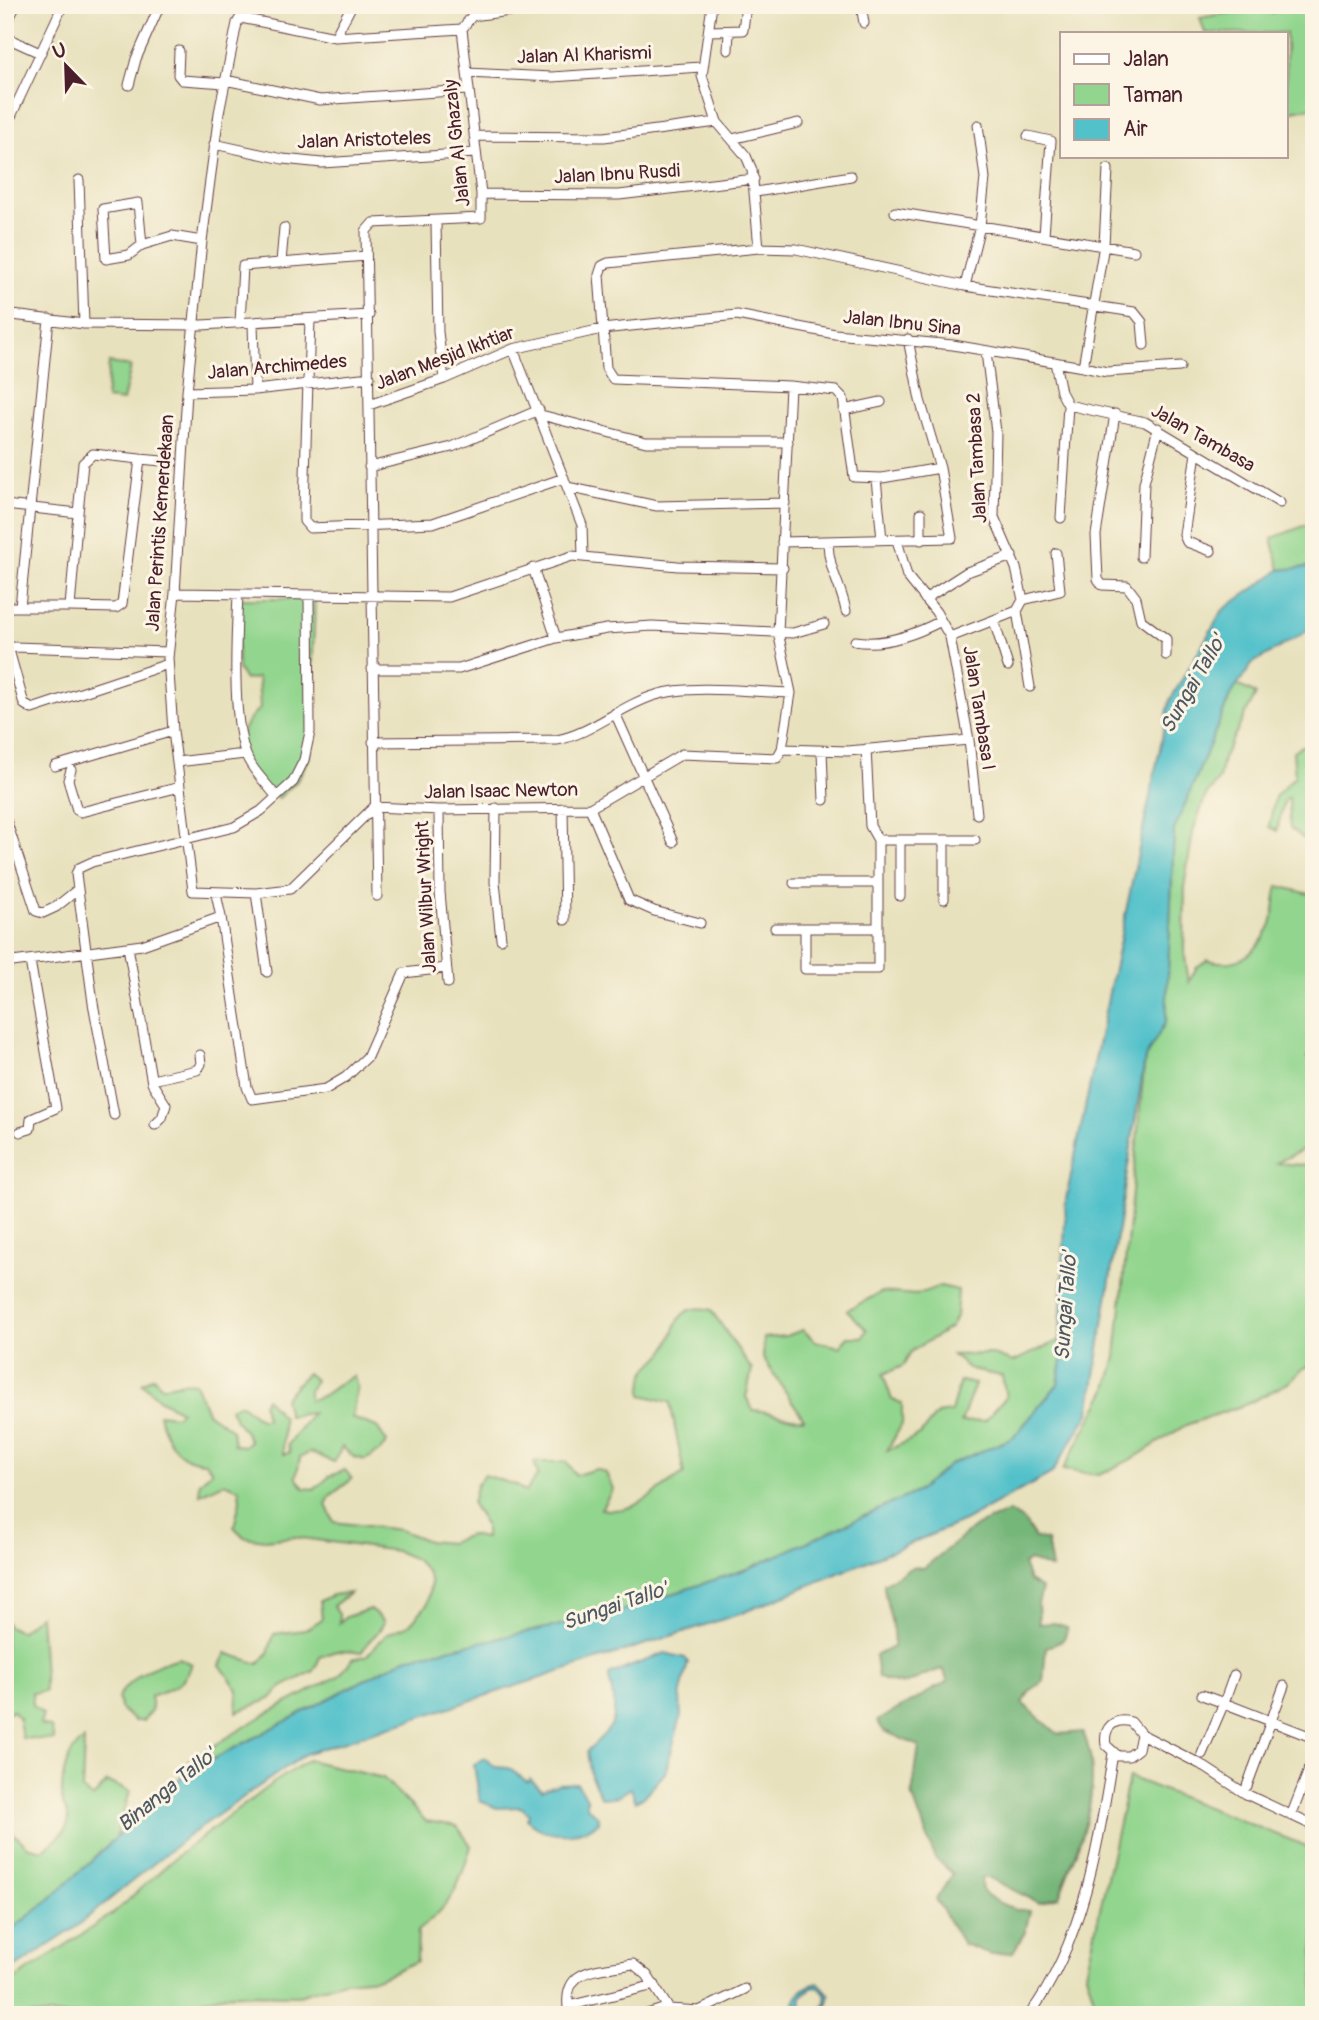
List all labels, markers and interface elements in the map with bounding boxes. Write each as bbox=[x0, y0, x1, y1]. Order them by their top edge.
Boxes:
north arrow bbox=[32, 32, 102, 102]
legend bbox=[1060, 32, 1288, 158]
text: U bbox=[49, 38, 70, 65]
street label: Jalan Al Kharismi bbox=[516, 41, 652, 69]
text: Jalan bbox=[1123, 46, 1169, 73]
street label: Jalan Al Ghazaly bbox=[438, 78, 476, 208]
text: Taman bbox=[1123, 82, 1183, 109]
text: Air bbox=[1123, 116, 1148, 143]
street label: Jalan Aristoteles bbox=[297, 126, 432, 154]
street label: Jalan Ibnu Rusdi bbox=[553, 159, 681, 189]
street label: Jalan Ibnu Sina bbox=[842, 305, 962, 341]
street label: Jalan Mesjid Ikhtiar bbox=[372, 320, 518, 396]
street label: Jalan Archimedes bbox=[206, 349, 348, 385]
street label: Jalan Tambasa 2 bbox=[962, 392, 992, 524]
street label: Jalan Tambasa bbox=[1147, 399, 1259, 478]
street label: Jalan Perintis Kemerdekaan bbox=[140, 414, 180, 632]
water label: Sungai Tallo' bbox=[1154, 628, 1233, 738]
street label: Jalan Tambasa I bbox=[957, 644, 1001, 772]
street label: Jalan Isaac Newton bbox=[424, 778, 578, 804]
street label: Jalan Wilbur Wright bbox=[410, 820, 442, 974]
water label: Sungai Tallo' bbox=[1049, 1248, 1083, 1361]
water label: Sungai Tallo' bbox=[559, 1575, 674, 1636]
water label: Binanga Tallo' bbox=[112, 1740, 224, 1838]

